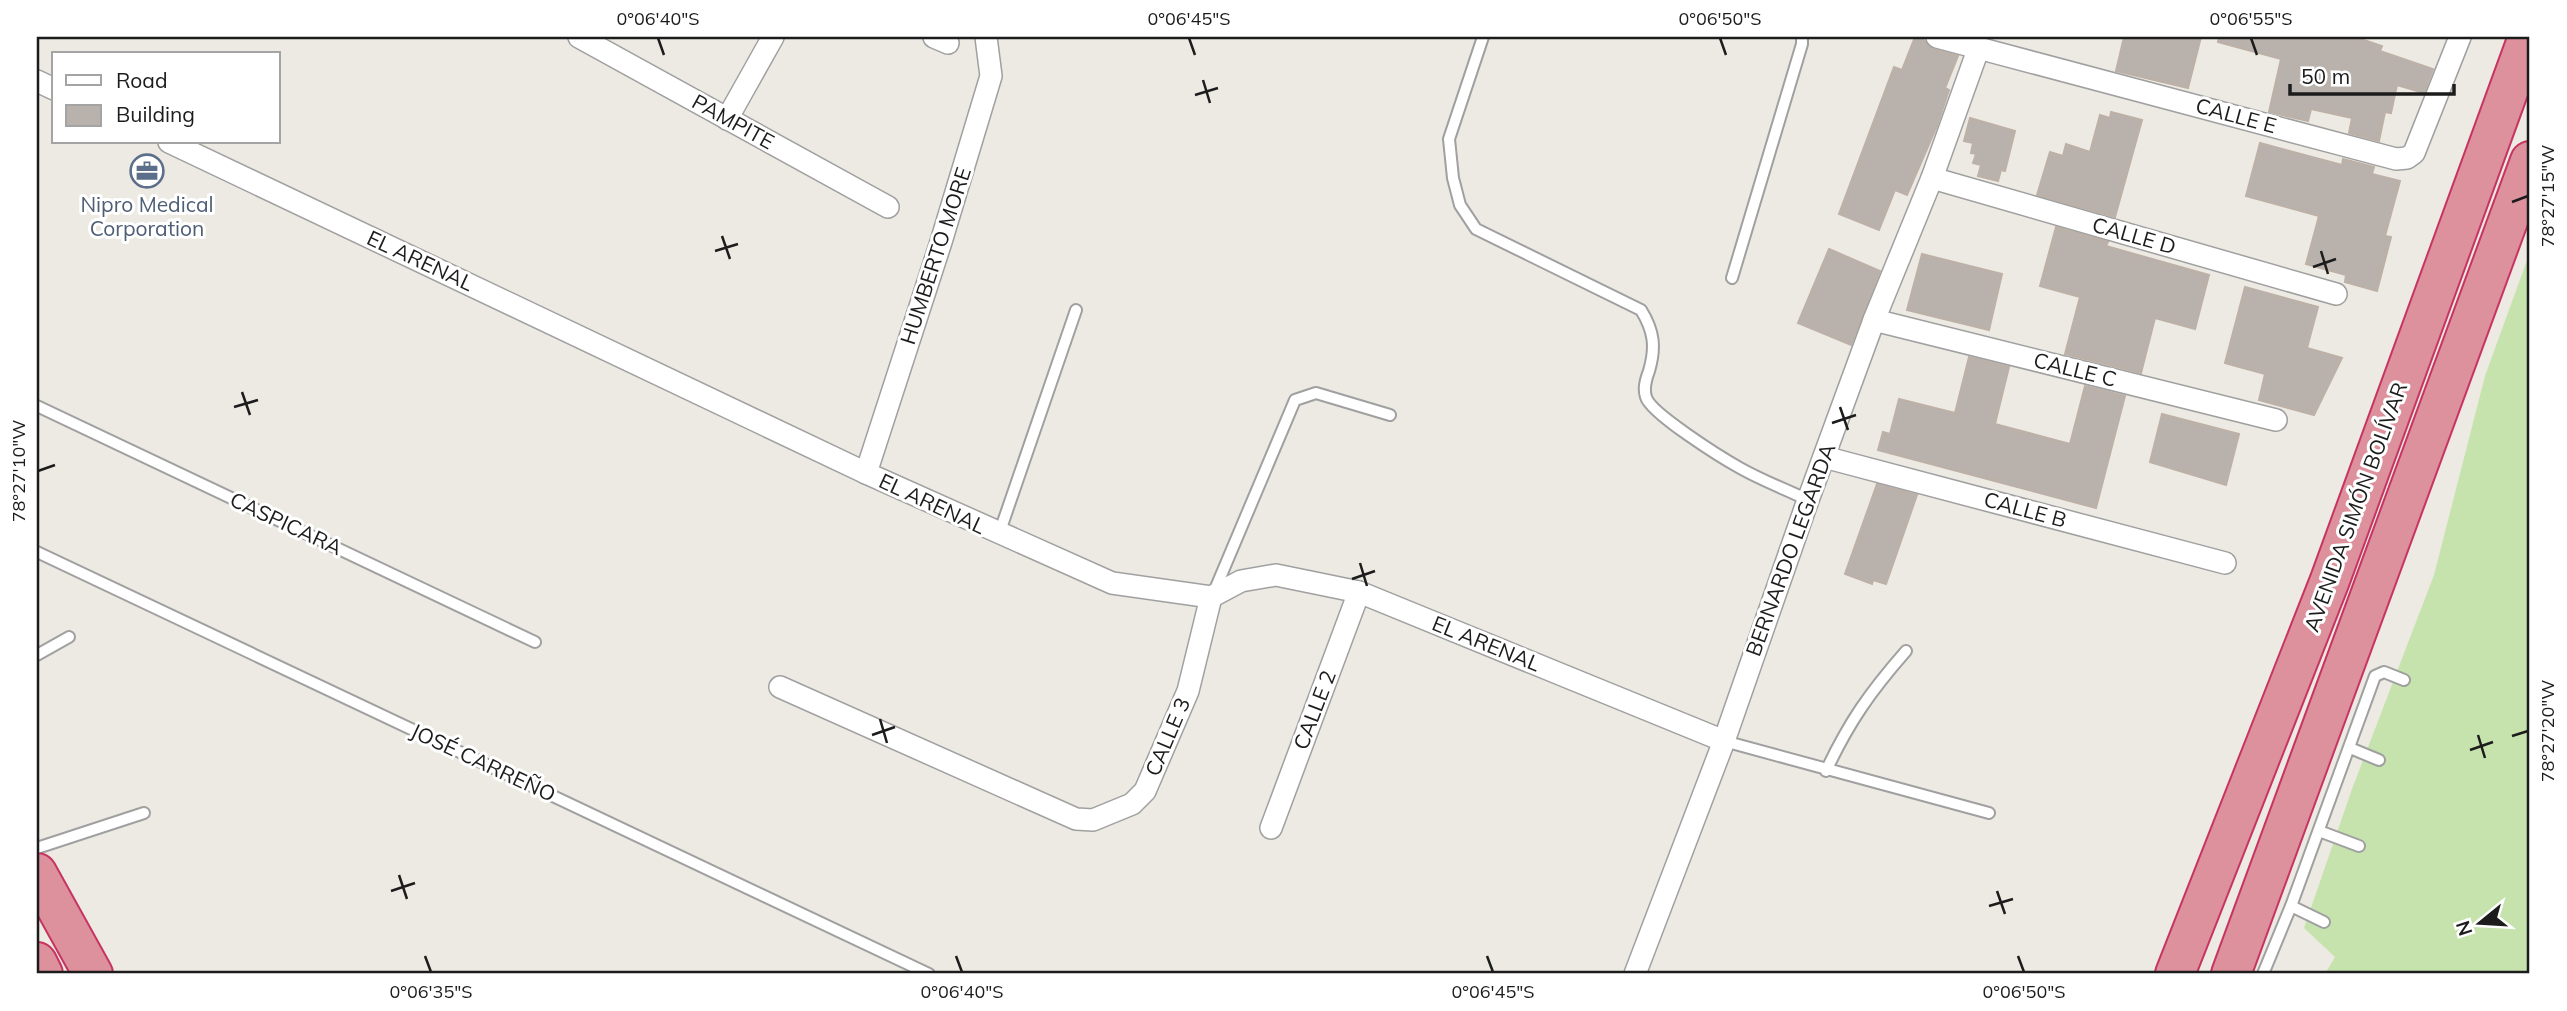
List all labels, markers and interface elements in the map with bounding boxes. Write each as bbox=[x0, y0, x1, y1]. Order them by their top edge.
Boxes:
text: 0°06'40"S bbox=[617, 7, 699, 30]
text: 0°06'45"S bbox=[1148, 7, 1230, 30]
text: 0°06'50"S bbox=[1679, 7, 1761, 30]
text: 0°06'55"S bbox=[2210, 7, 2292, 30]
legend bbox=[52, 52, 280, 144]
scale bar bbox=[2290, 52, 2455, 96]
text: 50 m bbox=[2301, 63, 2350, 89]
text: Road bbox=[116, 67, 167, 93]
street label: PAMPITE bbox=[688, 88, 779, 154]
street label: CALLE E bbox=[2193, 92, 2279, 138]
text: Building bbox=[116, 101, 195, 127]
text: 78°27'15"W bbox=[2536, 145, 2559, 247]
office icon: Nipro Medical Corporation bbox=[128, 152, 166, 190]
street label: HUMBERTO MORE bbox=[894, 164, 976, 348]
place label: Nipro Medical Corporation bbox=[80, 191, 214, 241]
street label: CALLE D bbox=[2089, 211, 2179, 259]
street label: EL ARENAL bbox=[363, 224, 478, 296]
street label: CALLE C bbox=[2031, 346, 2119, 392]
street label: AVENIDA SIMÓN BOLÍVAR bbox=[2298, 378, 2412, 635]
text: 78°27'10"W bbox=[7, 420, 30, 522]
street label: BERNARDO LEGARDA bbox=[1740, 439, 1841, 659]
street label: EL ARENAL bbox=[875, 467, 990, 539]
street label: CASPICARA bbox=[226, 486, 347, 561]
street label: CALLE B bbox=[1981, 486, 2069, 533]
street label: EL ARENAL bbox=[1429, 610, 1545, 677]
street label: CALLE 2 bbox=[1287, 666, 1341, 753]
text: 78°27'20"W bbox=[2536, 680, 2559, 782]
street label: CALLE 3 bbox=[1139, 693, 1195, 780]
street label: JOSÉ CARREÑO bbox=[407, 717, 560, 807]
north arrow bbox=[2444, 888, 2514, 958]
text: N bbox=[2450, 918, 2477, 939]
text: 0°06'35"S bbox=[390, 980, 472, 1003]
text: 0°06'40"S bbox=[921, 980, 1003, 1003]
text: 0°06'45"S bbox=[1452, 980, 1534, 1003]
text: 0°06'50"S bbox=[1983, 980, 2065, 1003]

